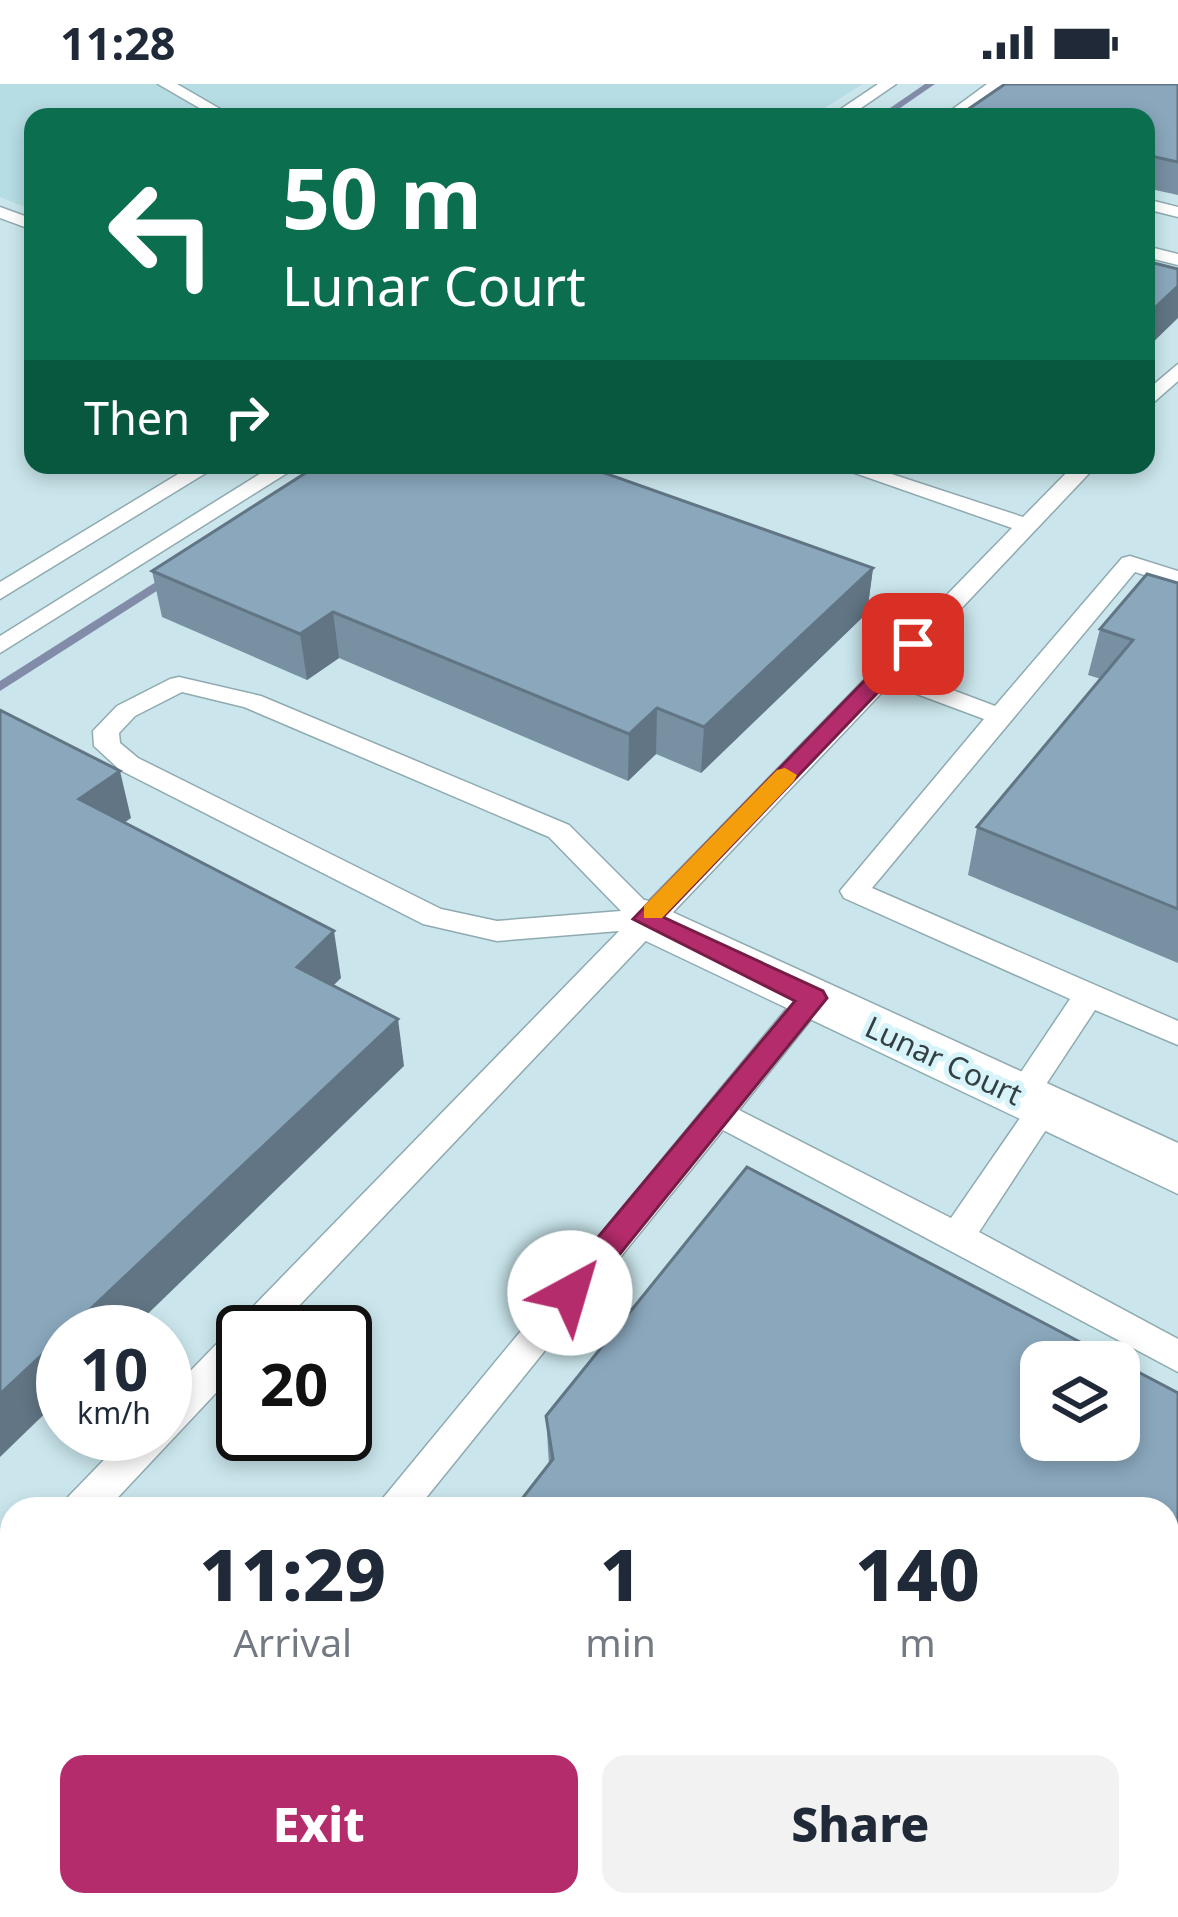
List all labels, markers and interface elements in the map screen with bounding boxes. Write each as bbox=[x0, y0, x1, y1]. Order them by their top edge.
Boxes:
text: 11:28 bbox=[60, 12, 176, 73]
text: 50 m bbox=[282, 139, 482, 254]
icon: left bbox=[84, 156, 240, 312]
text: Lunar Court bbox=[282, 248, 586, 322]
icon: right bbox=[214, 384, 280, 450]
text: Then bbox=[84, 387, 190, 448]
pin bbox=[862, 593, 964, 695]
icon: arrive bbox=[880, 611, 946, 677]
street label: Lunar Court bbox=[859, 1006, 1029, 1114]
position arrow bbox=[507, 1230, 633, 1356]
speed limit sign: 20 bbox=[216, 1305, 372, 1461]
text: 10 bbox=[80, 1327, 148, 1409]
map controls bbox=[1020, 1341, 1140, 1461]
button: layers bbox=[1020, 1341, 1140, 1461]
text: km/h bbox=[77, 1392, 151, 1433]
text: 11:29 bbox=[199, 1524, 386, 1622]
text: 1 bbox=[600, 1524, 641, 1622]
text: 140 bbox=[855, 1524, 980, 1622]
text: Arrival bbox=[233, 1615, 352, 1668]
text: min bbox=[585, 1615, 656, 1668]
text: m bbox=[899, 1615, 936, 1668]
button: Exit bbox=[60, 1755, 578, 1893]
button: Share bbox=[602, 1755, 1119, 1893]

